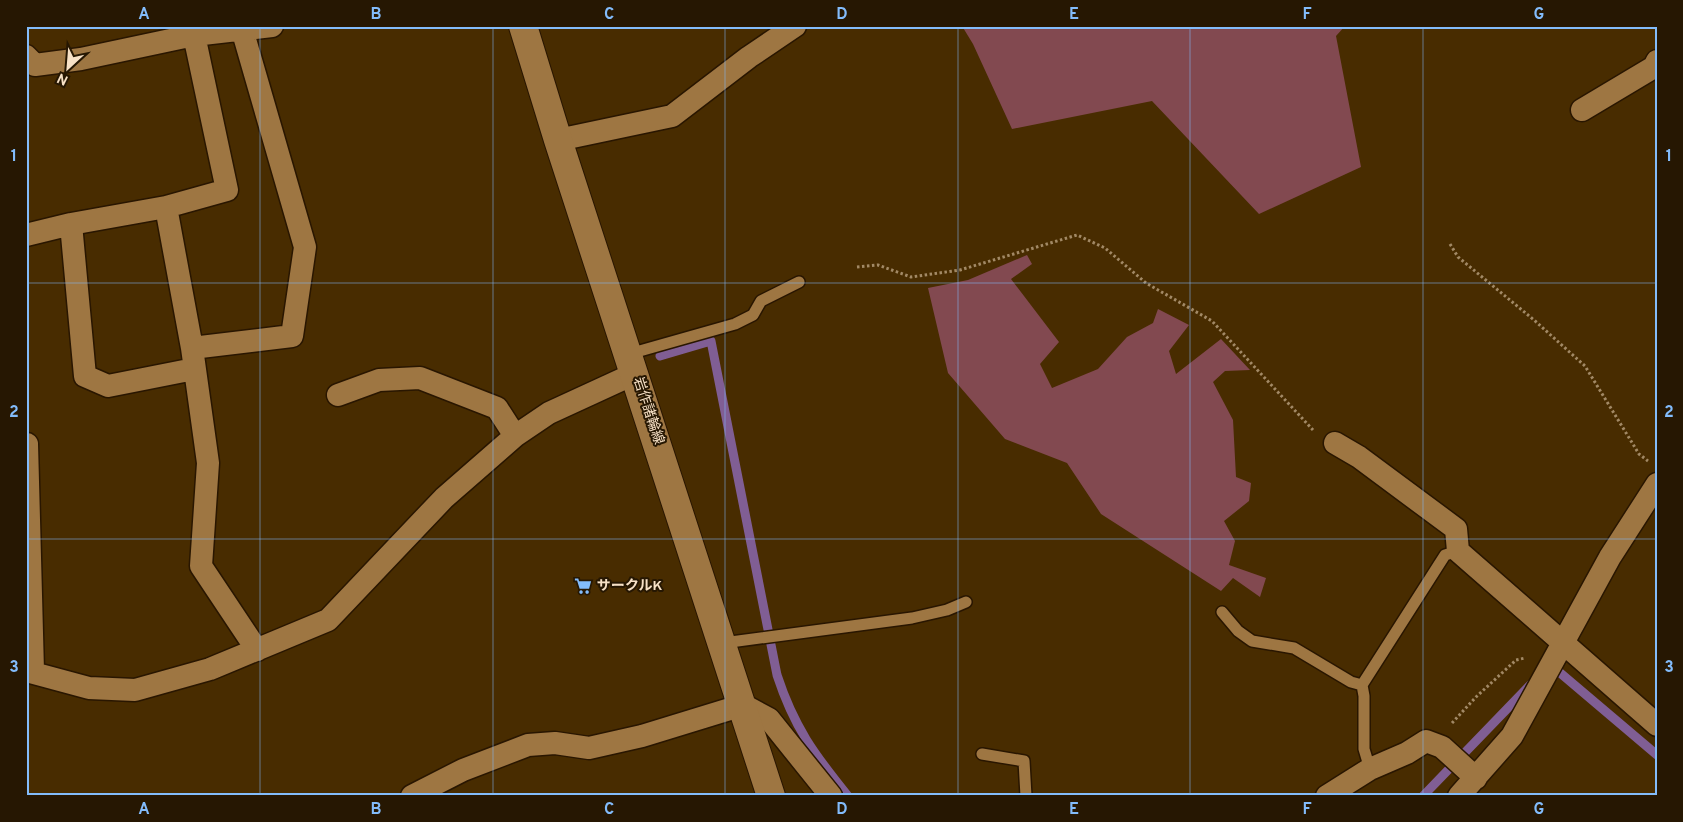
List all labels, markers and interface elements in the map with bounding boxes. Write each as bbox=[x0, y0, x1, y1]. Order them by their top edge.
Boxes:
text: A bbox=[138, 5, 150, 25]
text: B bbox=[370, 5, 382, 25]
text: C bbox=[604, 5, 614, 25]
text: D bbox=[836, 5, 848, 25]
text: E bbox=[1069, 5, 1079, 25]
text: F bbox=[1302, 5, 1312, 25]
text: G bbox=[1534, 5, 1544, 25]
north arrow bbox=[42, 42, 92, 92]
text: N bbox=[55, 68, 71, 88]
text: 1 bbox=[11, 147, 17, 167]
text: 1 bbox=[1666, 147, 1672, 167]
street label: 岩作諸輪線 bbox=[629, 375, 668, 447]
text: 2 bbox=[9, 403, 19, 423]
text: 2 bbox=[1664, 403, 1674, 423]
supermarket icon: サークルK bbox=[573, 576, 593, 596]
place label: サークルK bbox=[597, 578, 663, 595]
text: 3 bbox=[9, 658, 19, 678]
text: 3 bbox=[1664, 658, 1674, 678]
text: A bbox=[138, 800, 150, 820]
text: B bbox=[370, 800, 382, 820]
text: C bbox=[604, 800, 614, 820]
text: D bbox=[836, 800, 848, 820]
text: E bbox=[1069, 800, 1079, 820]
text: F bbox=[1302, 800, 1312, 820]
text: G bbox=[1534, 800, 1544, 820]

